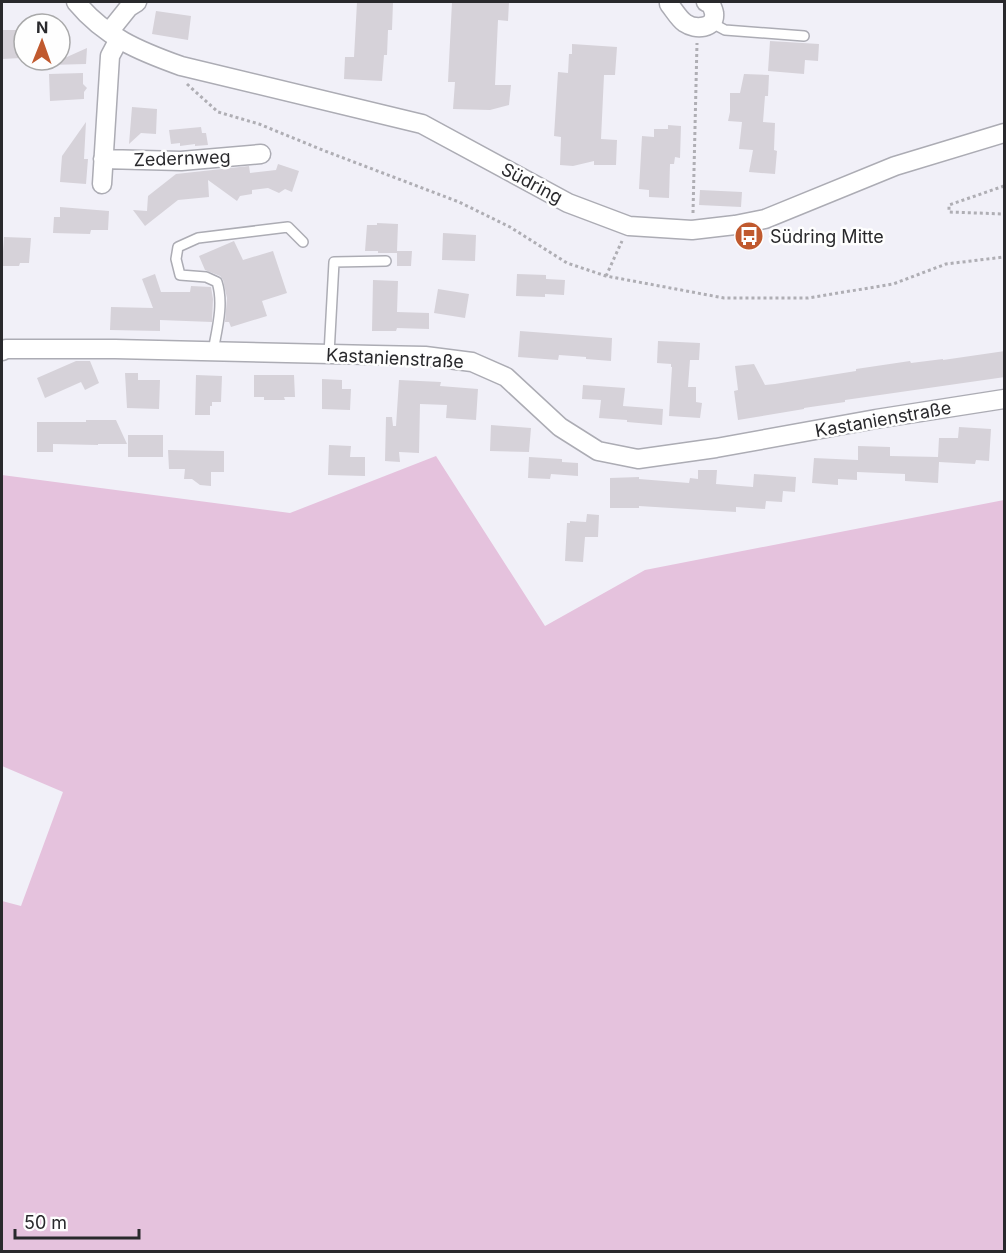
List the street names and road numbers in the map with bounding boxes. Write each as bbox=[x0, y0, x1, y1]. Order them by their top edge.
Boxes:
street label: Zedernweg bbox=[133, 146, 231, 170]
street label: Südring bbox=[498, 158, 566, 208]
street label: Kastanienstraße bbox=[326, 344, 464, 372]
street label: Kastanienstraße bbox=[813, 397, 953, 441]

